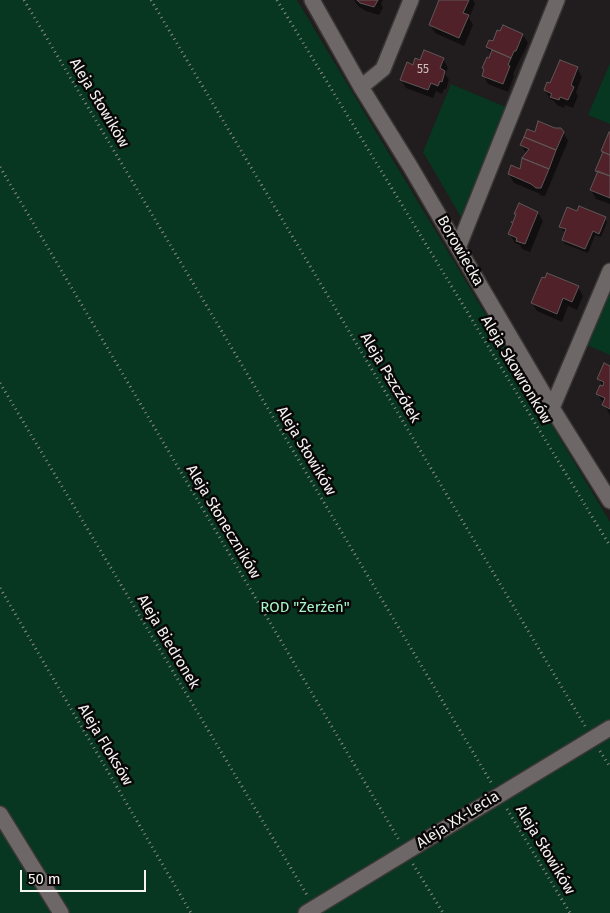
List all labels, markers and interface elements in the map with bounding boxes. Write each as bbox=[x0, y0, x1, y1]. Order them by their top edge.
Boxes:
street label: Aleja Słowików bbox=[65, 55, 133, 151]
house number: 55 bbox=[417, 63, 429, 77]
street label: Borowiecka bbox=[433, 213, 487, 289]
street label: Aleja Skowronków bbox=[477, 313, 555, 427]
street label: Aleja Pszczółek bbox=[356, 330, 424, 426]
street label: Aleja Słowików bbox=[272, 403, 340, 499]
street label: Aleja Słoneczników bbox=[182, 462, 264, 582]
street label: Aleja Biedronek bbox=[133, 592, 203, 692]
park label: ROD "Żerżeń" bbox=[260, 599, 350, 617]
street label: Aleja Floksów bbox=[74, 701, 136, 789]
street label: Aleja XX-Lecia bbox=[413, 787, 503, 853]
street label: Aleja Słowików bbox=[511, 802, 579, 898]
scale bar bbox=[22, 860, 149, 892]
text: 50 m bbox=[28, 870, 61, 888]

